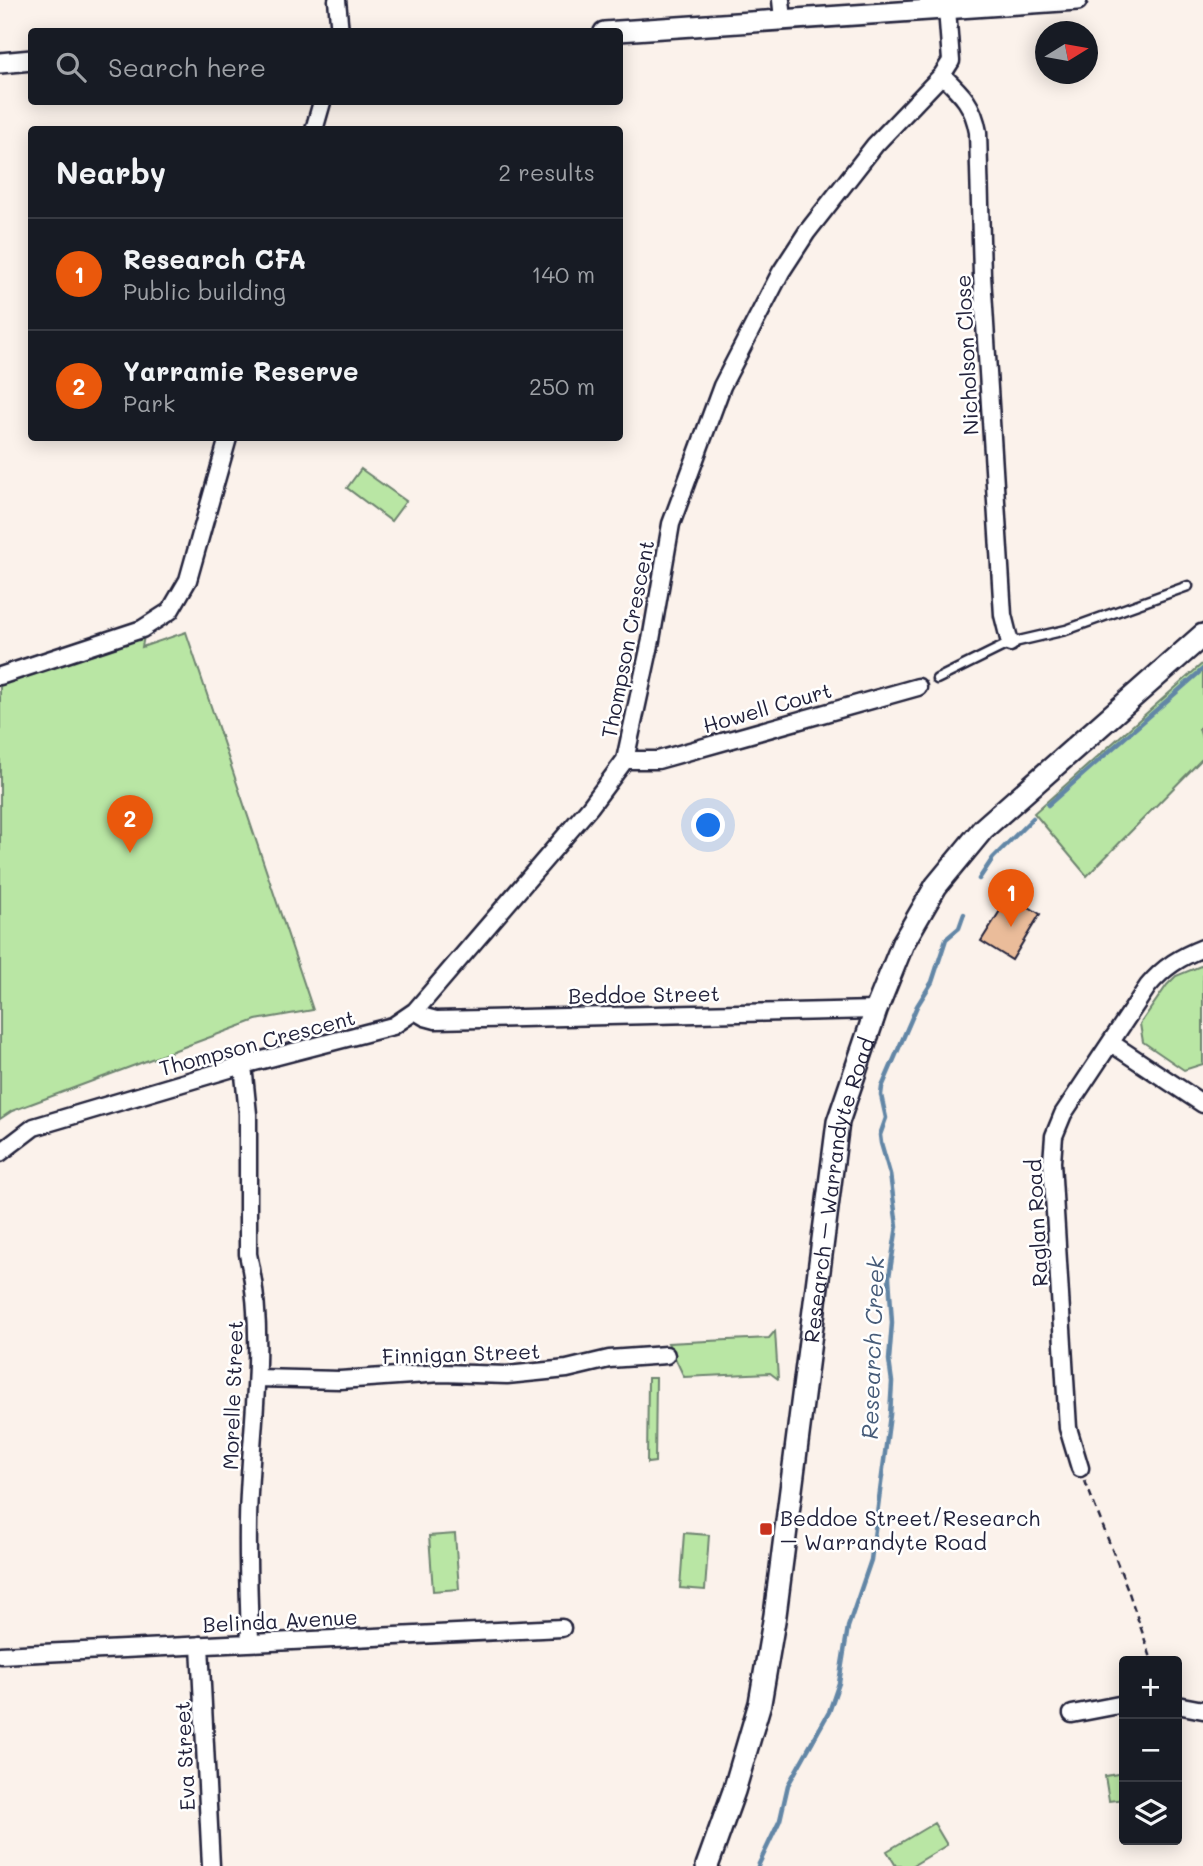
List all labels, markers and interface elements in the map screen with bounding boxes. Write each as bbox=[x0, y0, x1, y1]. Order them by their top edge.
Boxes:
north arrow bbox=[1035, 21, 1098, 84]
search box bbox=[28, 28, 623, 105]
icon: search bbox=[52, 48, 90, 86]
text: Search here bbox=[108, 50, 266, 84]
text: Nearby bbox=[56, 152, 166, 192]
text: 2 results bbox=[498, 157, 595, 187]
text: Research CFA bbox=[123, 242, 306, 276]
text: 1 bbox=[74, 259, 84, 289]
text: 140 m bbox=[531, 259, 595, 289]
street label: Nicholson Close bbox=[948, 274, 984, 436]
text: Public building bbox=[123, 276, 286, 306]
text: Yarramie Reserve bbox=[123, 354, 359, 388]
text: 2 bbox=[73, 371, 85, 401]
text: 250 m bbox=[529, 371, 595, 401]
text: Park bbox=[123, 388, 175, 418]
street label: Thompson Crescent bbox=[595, 537, 659, 741]
street label: Howell Court bbox=[699, 676, 835, 738]
pin: 2 bbox=[107, 795, 153, 853]
your location bbox=[691, 808, 725, 842]
pin: 1 bbox=[988, 869, 1034, 927]
street label: Beddoe Street bbox=[568, 979, 720, 1009]
street label: Thompson Crescent bbox=[156, 1003, 358, 1081]
street label: Research – Warrandyte Road bbox=[796, 1034, 879, 1344]
street label: Raglan Road bbox=[1019, 1159, 1053, 1287]
water label: Research Creek bbox=[854, 1255, 890, 1440]
street label: Morelle Street bbox=[216, 1320, 248, 1470]
street label: Finnigan Street bbox=[381, 1337, 541, 1369]
place label: Beddoe Street/Research – Warrandyte Road bbox=[780, 1504, 1040, 1555]
marker: Beddoe Street/Research – Warrandyte Road bbox=[758, 1521, 774, 1537]
street label: Belinda Avenue bbox=[202, 1602, 358, 1638]
map controls bbox=[1119, 1656, 1182, 1845]
button: + bbox=[1119, 1656, 1182, 1719]
street label: Eva Street bbox=[168, 1700, 200, 1812]
button: − bbox=[1119, 1719, 1182, 1782]
button: layers bbox=[1119, 1782, 1182, 1845]

